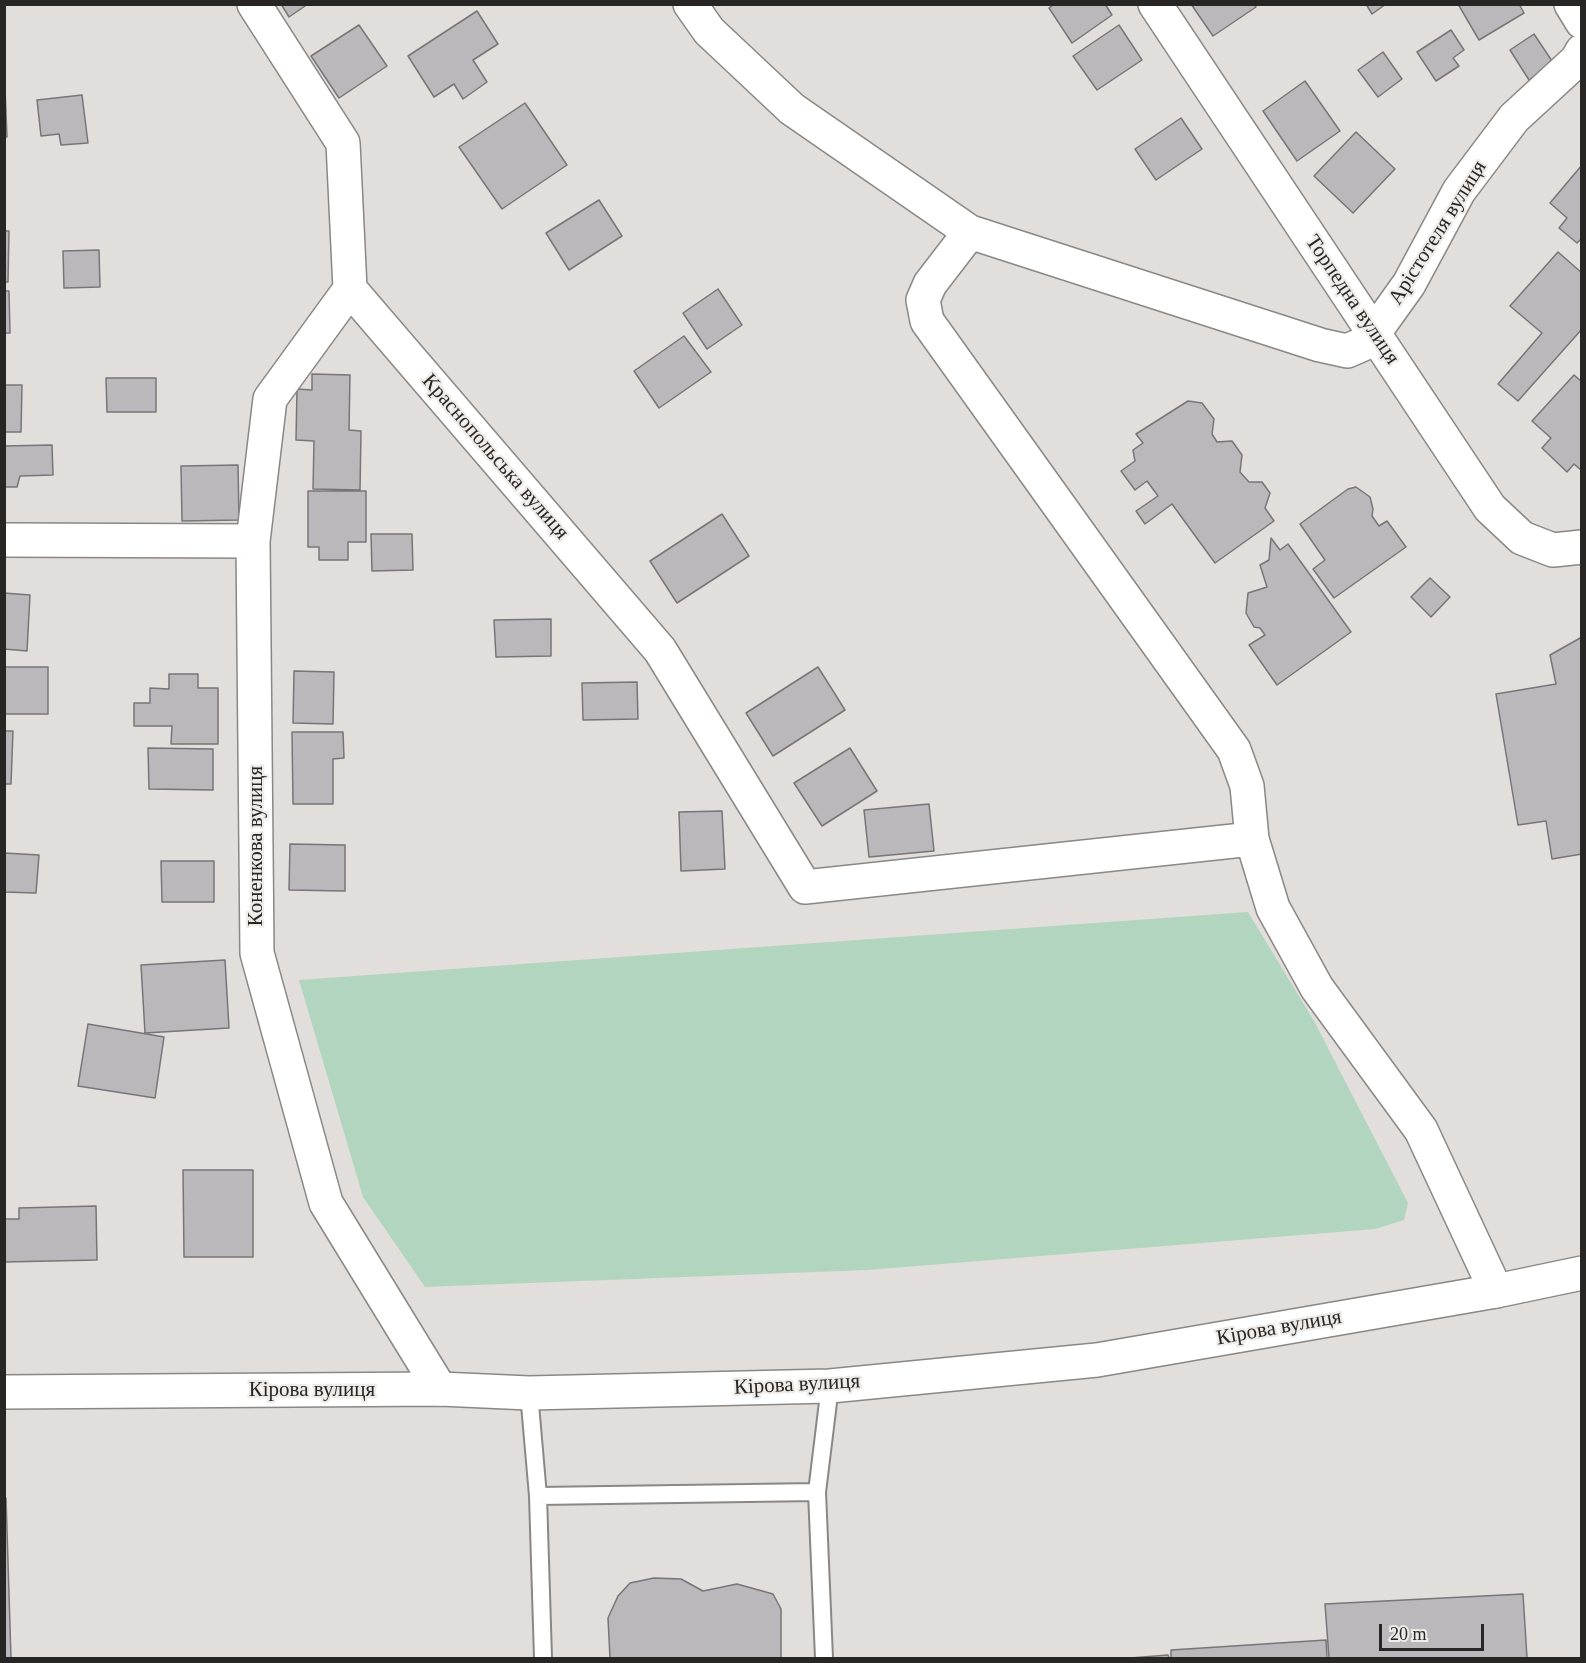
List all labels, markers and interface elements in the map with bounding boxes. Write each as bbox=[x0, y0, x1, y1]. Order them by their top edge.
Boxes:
street label: Арістотеля вулиця bbox=[1384, 156, 1492, 310]
street label: Торпедна вулиця bbox=[1299, 231, 1405, 369]
street label: Краснопольська вулиця bbox=[416, 369, 574, 545]
street label: Коненкова вулиця bbox=[243, 766, 269, 926]
street label: Кірова вулиця bbox=[1215, 1305, 1343, 1351]
street label: Кірова вулиця bbox=[733, 1369, 861, 1401]
street label: Кірова вулиця bbox=[249, 1377, 375, 1403]
scale bar bbox=[1382, 1612, 1487, 1650]
text: 20 m bbox=[1390, 1624, 1427, 1644]

